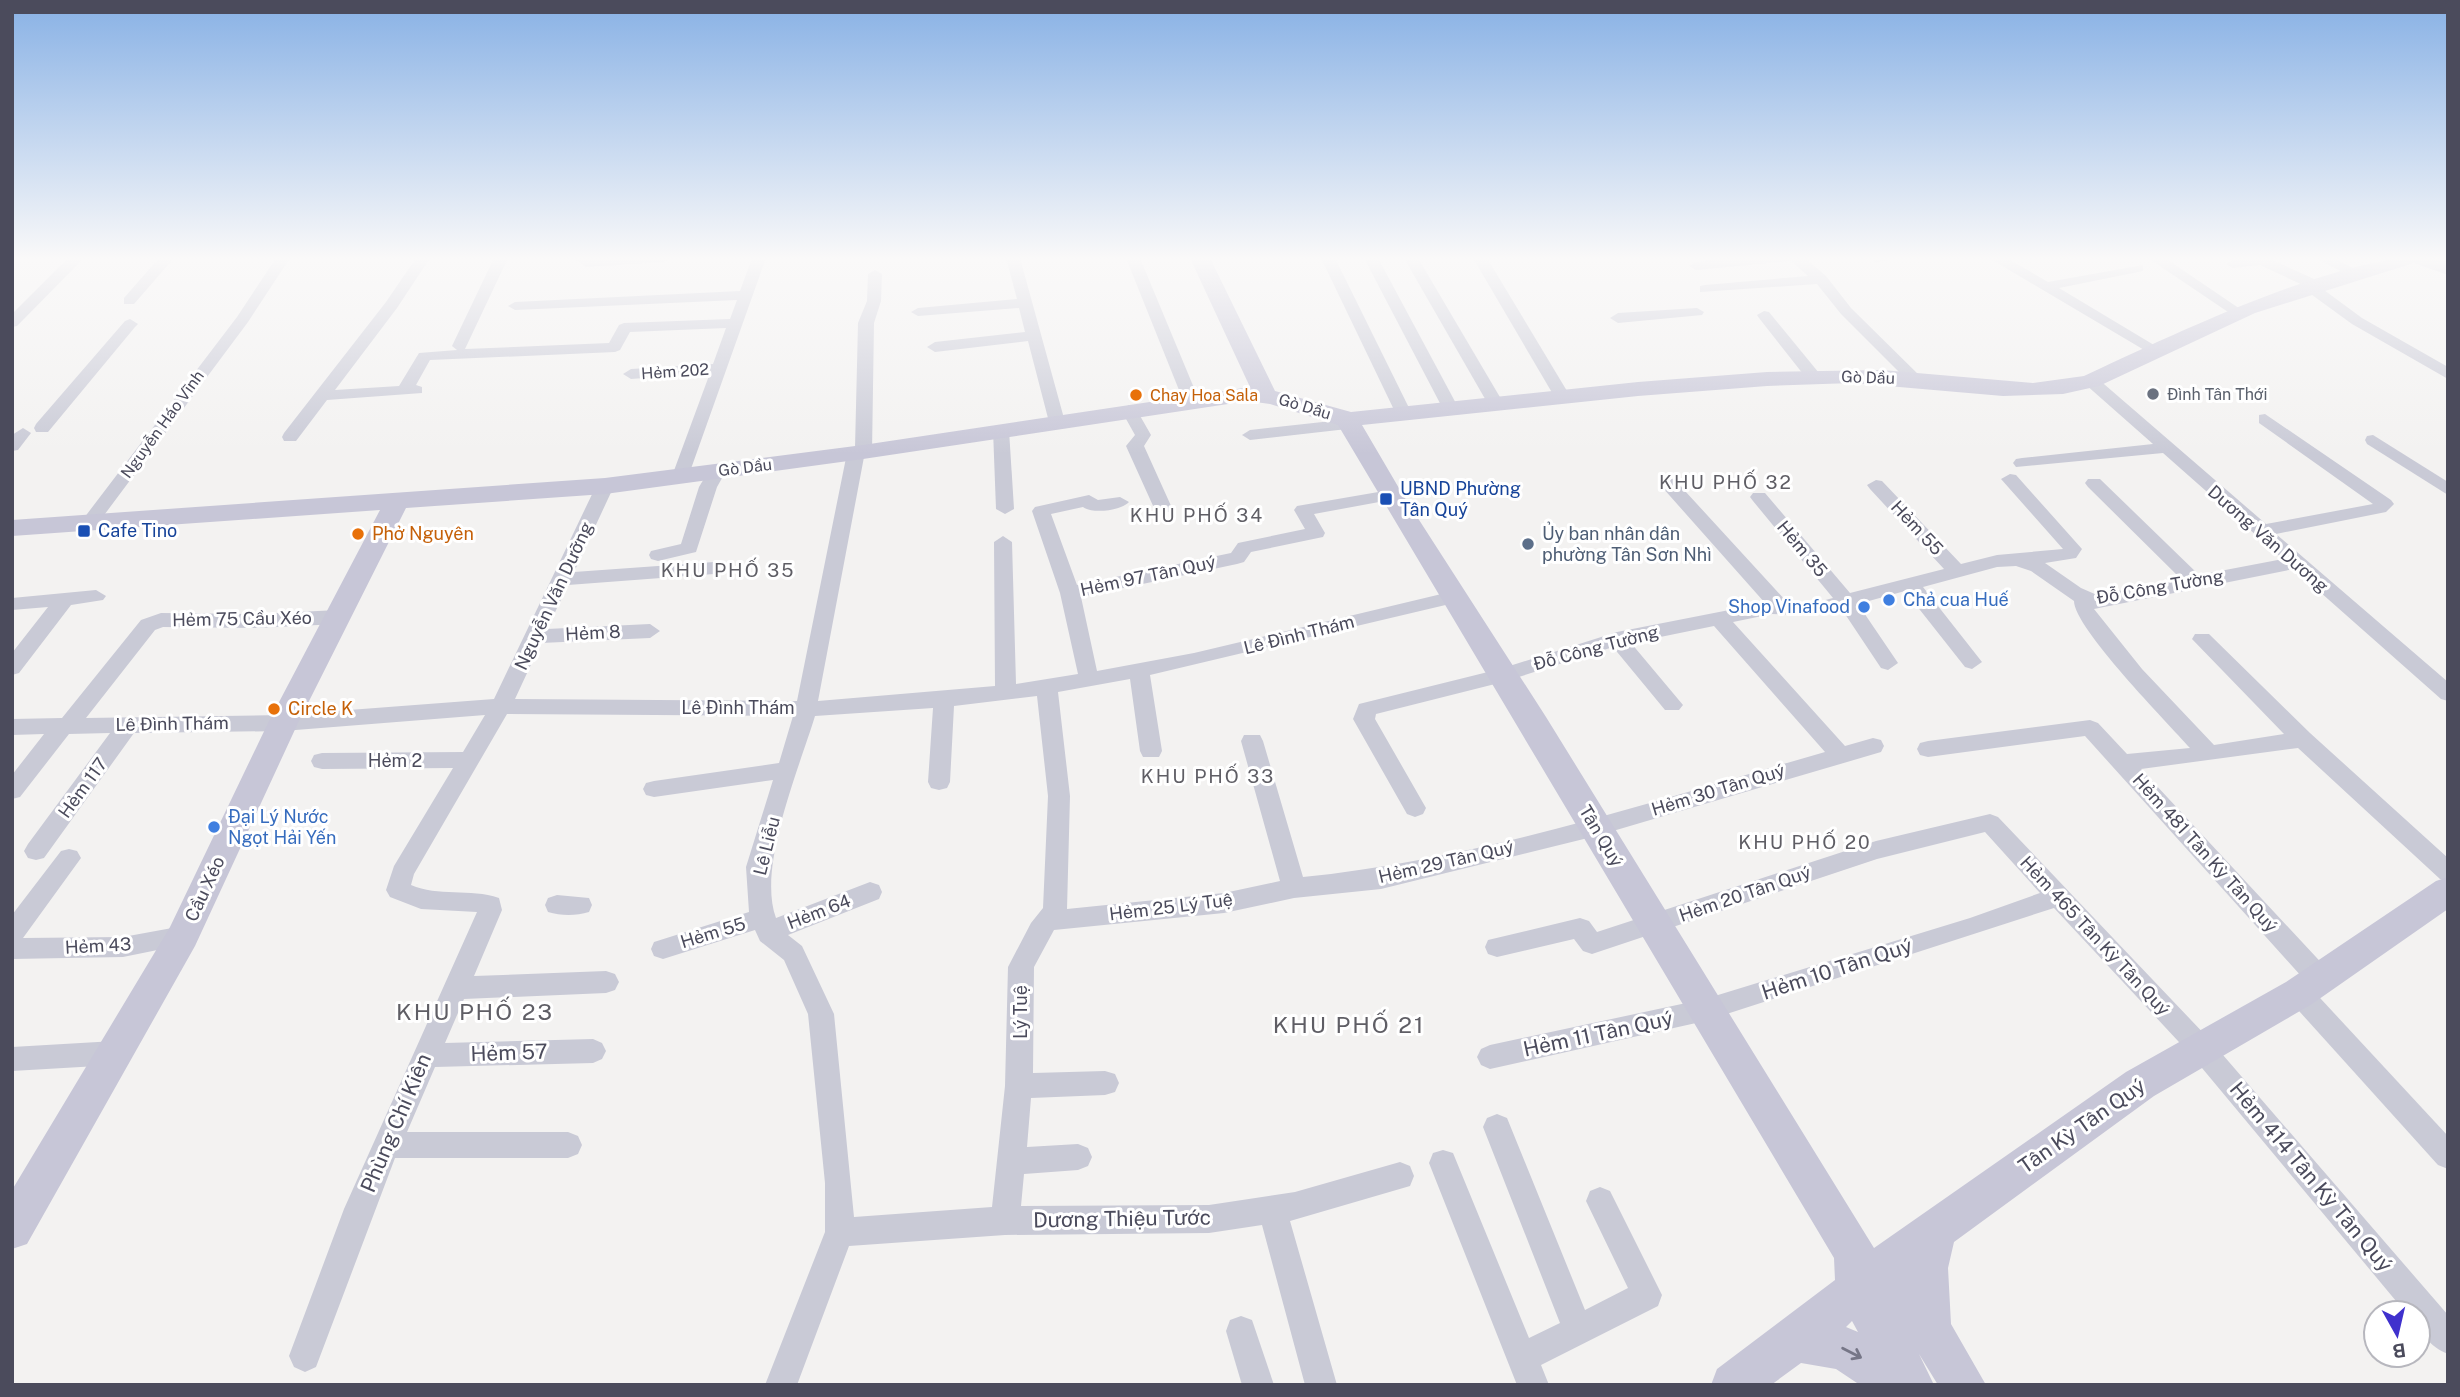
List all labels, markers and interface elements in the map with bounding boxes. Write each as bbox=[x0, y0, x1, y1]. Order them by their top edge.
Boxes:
street label: Hẻm 202 bbox=[641, 360, 710, 383]
street label: Nguyễn Háo Vĩnh bbox=[117, 367, 208, 482]
street label: Gò Dầu bbox=[1841, 367, 1895, 388]
place label: Đình Tân Thới bbox=[2167, 385, 2267, 404]
place label: Chay Hoa Sala bbox=[1150, 386, 1258, 405]
marker: Đình Tân Thới bbox=[2145, 386, 2161, 402]
marker: Chay Hoa Sala bbox=[1128, 387, 1144, 403]
street label: Gò Dầu bbox=[1276, 390, 1333, 423]
street label: Gò Dầu bbox=[717, 455, 773, 480]
district label: KHU PHỐ 32 bbox=[1659, 469, 1793, 493]
place label: UBND Phường Tân Quý bbox=[1400, 478, 1521, 520]
street label: Dương Văn Dương bbox=[2204, 481, 2333, 597]
marker: UBND Phường Tân Quý bbox=[1378, 491, 1394, 507]
street label: Hẻm 55 bbox=[1887, 496, 1948, 559]
district label: KHU PHỐ 34 bbox=[1130, 502, 1264, 526]
street label: Hẻm 35 bbox=[1773, 516, 1832, 581]
street label: Nguyễn Văn Dưỡng bbox=[510, 518, 597, 673]
place label: Cafe Tino bbox=[98, 520, 177, 541]
place label: Ủy ban nhân dân phường Tân Sơn Nhì bbox=[1542, 521, 1712, 565]
marker: Cafe Tino bbox=[76, 523, 92, 539]
place label: Phở Nguyên bbox=[372, 523, 474, 544]
marker: Phở Nguyên bbox=[350, 526, 366, 542]
marker: Ủy ban nhân dân phường Tân Sơn Nhì bbox=[1520, 536, 1536, 552]
street label: Hẻm 97 Tân Quý bbox=[1078, 551, 1218, 600]
district label: KHU PHỐ 35 bbox=[661, 557, 795, 581]
street label: Đỗ Công Tường bbox=[2095, 565, 2225, 608]
place label: Chả cua Huế bbox=[1903, 589, 2009, 610]
marker: Chả cua Huế bbox=[1881, 592, 1897, 608]
place label: Shop Vinafood bbox=[1728, 596, 1850, 617]
marker: Shop Vinafood bbox=[1856, 599, 1872, 615]
street label: Hẻm 75 Cầu Xéo bbox=[172, 607, 312, 630]
street label: Lê Đình Thám bbox=[1241, 611, 1356, 658]
street label: Hẻm 8 bbox=[565, 621, 621, 644]
street label: Đỗ Công Tường bbox=[1531, 621, 1661, 674]
street label: Lê Đình Thám bbox=[681, 697, 795, 718]
place label: Circle K bbox=[288, 698, 353, 719]
marker: Circle K bbox=[266, 701, 282, 717]
street label: Lê Đình Thám bbox=[115, 712, 229, 735]
street label: Hẻm 2 bbox=[368, 750, 422, 771]
street label: Hẻm 117 bbox=[54, 754, 111, 822]
street label: Hẻm 30 Tân Quý bbox=[1649, 759, 1787, 820]
district label: KHU PHỐ 33 bbox=[1141, 763, 1275, 787]
street label: Hẻm 481 Tân Kỳ Tân Quý bbox=[2129, 769, 2282, 937]
street label: Tân Quý bbox=[1575, 801, 1628, 871]
place label: Đại Lý Nước Ngọt Hải Yến bbox=[228, 806, 336, 848]
street label: Lê Liễu bbox=[749, 814, 784, 878]
marker: Đại Lý Nước Ngọt Hải Yến bbox=[206, 819, 222, 835]
district label: KHU PHỐ 20 bbox=[1738, 829, 1872, 853]
street label: Hẻm 29 Tân Quý bbox=[1376, 836, 1516, 887]
street label: Hẻm 465 Tân Kỳ Tân Quý bbox=[2016, 852, 2175, 1020]
street label: Cầu Xéo bbox=[180, 853, 229, 925]
street label: Hẻm 20 Tân Quý bbox=[1676, 861, 1814, 926]
street label: Hẻm 25 Lý Tuệ bbox=[1108, 889, 1234, 925]
street label: Hẻm 64 bbox=[784, 890, 854, 933]
street label: Hẻm 55 bbox=[678, 913, 748, 952]
street label: Hẻm 10 Tân Quý bbox=[1758, 932, 1915, 1005]
street label: Hẻm 43 bbox=[64, 933, 132, 958]
street label: Lý Tuệ bbox=[1010, 985, 1031, 1039]
district label: KHU PHỐ 23 bbox=[396, 996, 554, 1025]
street label: Hẻm 11 Tân Quý bbox=[1521, 1005, 1675, 1062]
district label: KHU PHỐ 21 bbox=[1273, 1009, 1425, 1038]
street label: Hẻm 57 bbox=[470, 1039, 548, 1066]
street label: Phùng Chí Kiên bbox=[355, 1050, 436, 1196]
street label: Tân Kỳ Tân Quý bbox=[2014, 1073, 2150, 1179]
street label: Hẻm 414 Tân Kỳ Tân Quý bbox=[2225, 1077, 2398, 1277]
street label: Dương Thiệu Tước bbox=[1033, 1204, 1211, 1233]
north arrow bbox=[2362, 1299, 2432, 1369]
text: B bbox=[2391, 1339, 2407, 1363]
one-way arrow bbox=[1841, 1347, 1862, 1361]

